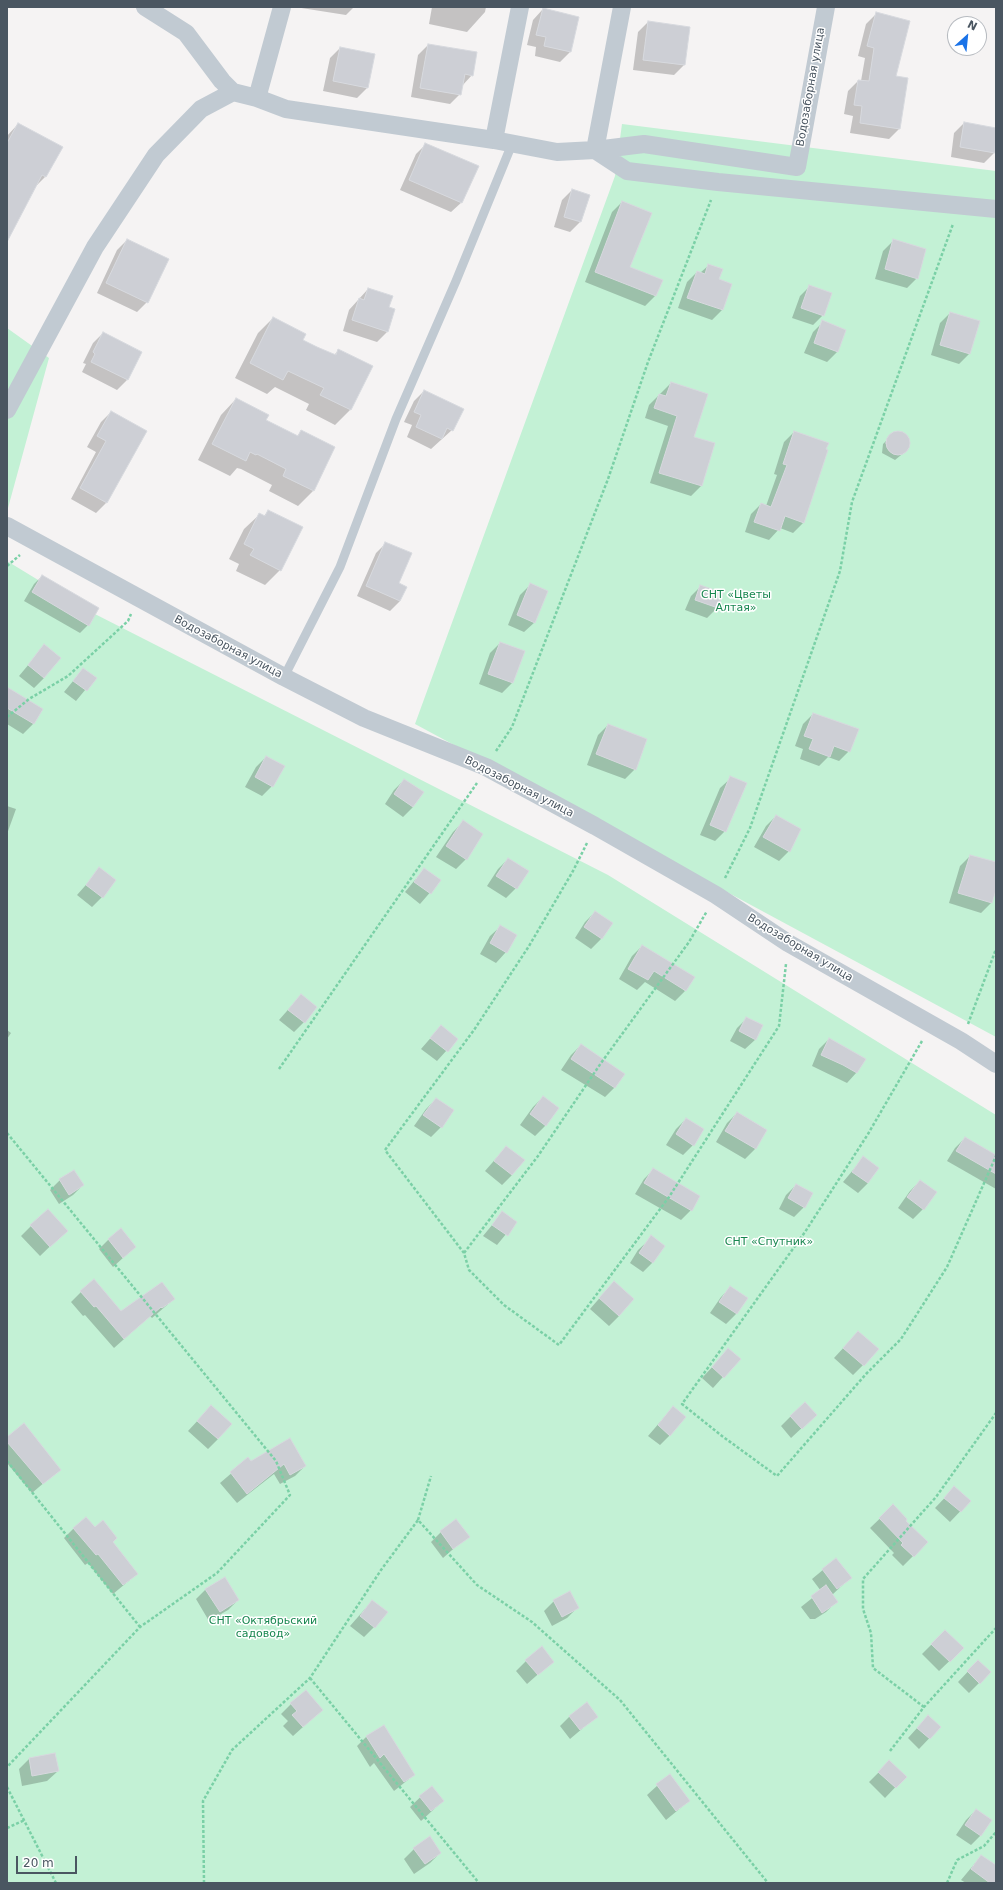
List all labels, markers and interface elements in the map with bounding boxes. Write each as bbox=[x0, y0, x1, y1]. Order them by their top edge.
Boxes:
north arrow bbox=[947, 16, 987, 56]
text: N bbox=[965, 18, 979, 34]
street label: Водозаборная улица bbox=[794, 26, 828, 148]
park label: СНТ «Цветы Алтая» bbox=[701, 588, 771, 614]
street label: Водозаборная улица bbox=[172, 613, 284, 681]
street label: Водозаборная улица bbox=[462, 754, 576, 820]
street label: Водозаборная улица bbox=[745, 911, 855, 985]
park label: СНТ «Спутник» bbox=[725, 1235, 813, 1249]
park label: СНТ «Октябрьский садовод» bbox=[209, 1614, 317, 1640]
scale bar bbox=[18, 1848, 79, 1874]
text: 20 m bbox=[23, 1856, 54, 1870]

